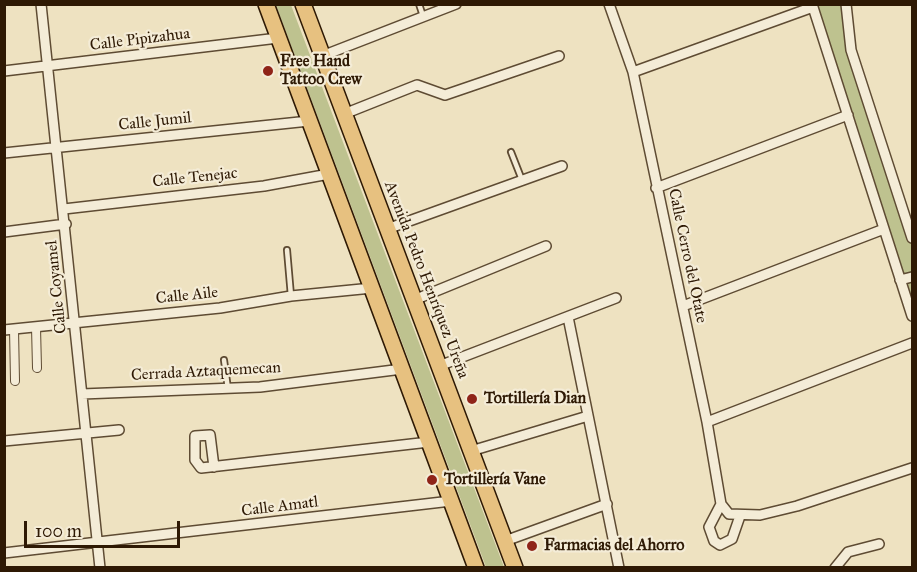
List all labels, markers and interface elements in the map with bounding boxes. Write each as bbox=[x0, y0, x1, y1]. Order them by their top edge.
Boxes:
street label: Calle Pipizahua bbox=[89, 24, 191, 56]
place label: Free Hand Tattoo Crew bbox=[280, 52, 362, 90]
marker: Free Hand Tattoo Crew bbox=[261, 64, 275, 78]
street label: Calle Jumil bbox=[118, 109, 192, 135]
street label: Calle Tenejac bbox=[152, 164, 238, 192]
street label: Avenida Pedro Henríquez Ureña bbox=[379, 179, 473, 381]
street label: Calle Cerro del Otate bbox=[663, 187, 711, 325]
street label: Calle Coyamel bbox=[43, 239, 71, 335]
street label: Calle Aile bbox=[155, 283, 219, 309]
street label: Cerrada Aztaquemecan bbox=[130, 358, 282, 386]
place label: Tortillería Dian bbox=[484, 389, 586, 409]
marker: Tortillería Dian bbox=[465, 392, 479, 406]
place label: Tortillería Vane bbox=[444, 470, 546, 490]
marker: Tortillería Vane bbox=[425, 473, 439, 487]
street label: Calle Amatl bbox=[240, 493, 320, 521]
scale bar bbox=[27, 509, 183, 547]
text: 100 m bbox=[35, 520, 82, 542]
place label: Farmacias del Ahorro bbox=[544, 536, 685, 556]
marker: Farmacias del Ahorro bbox=[525, 539, 539, 553]

